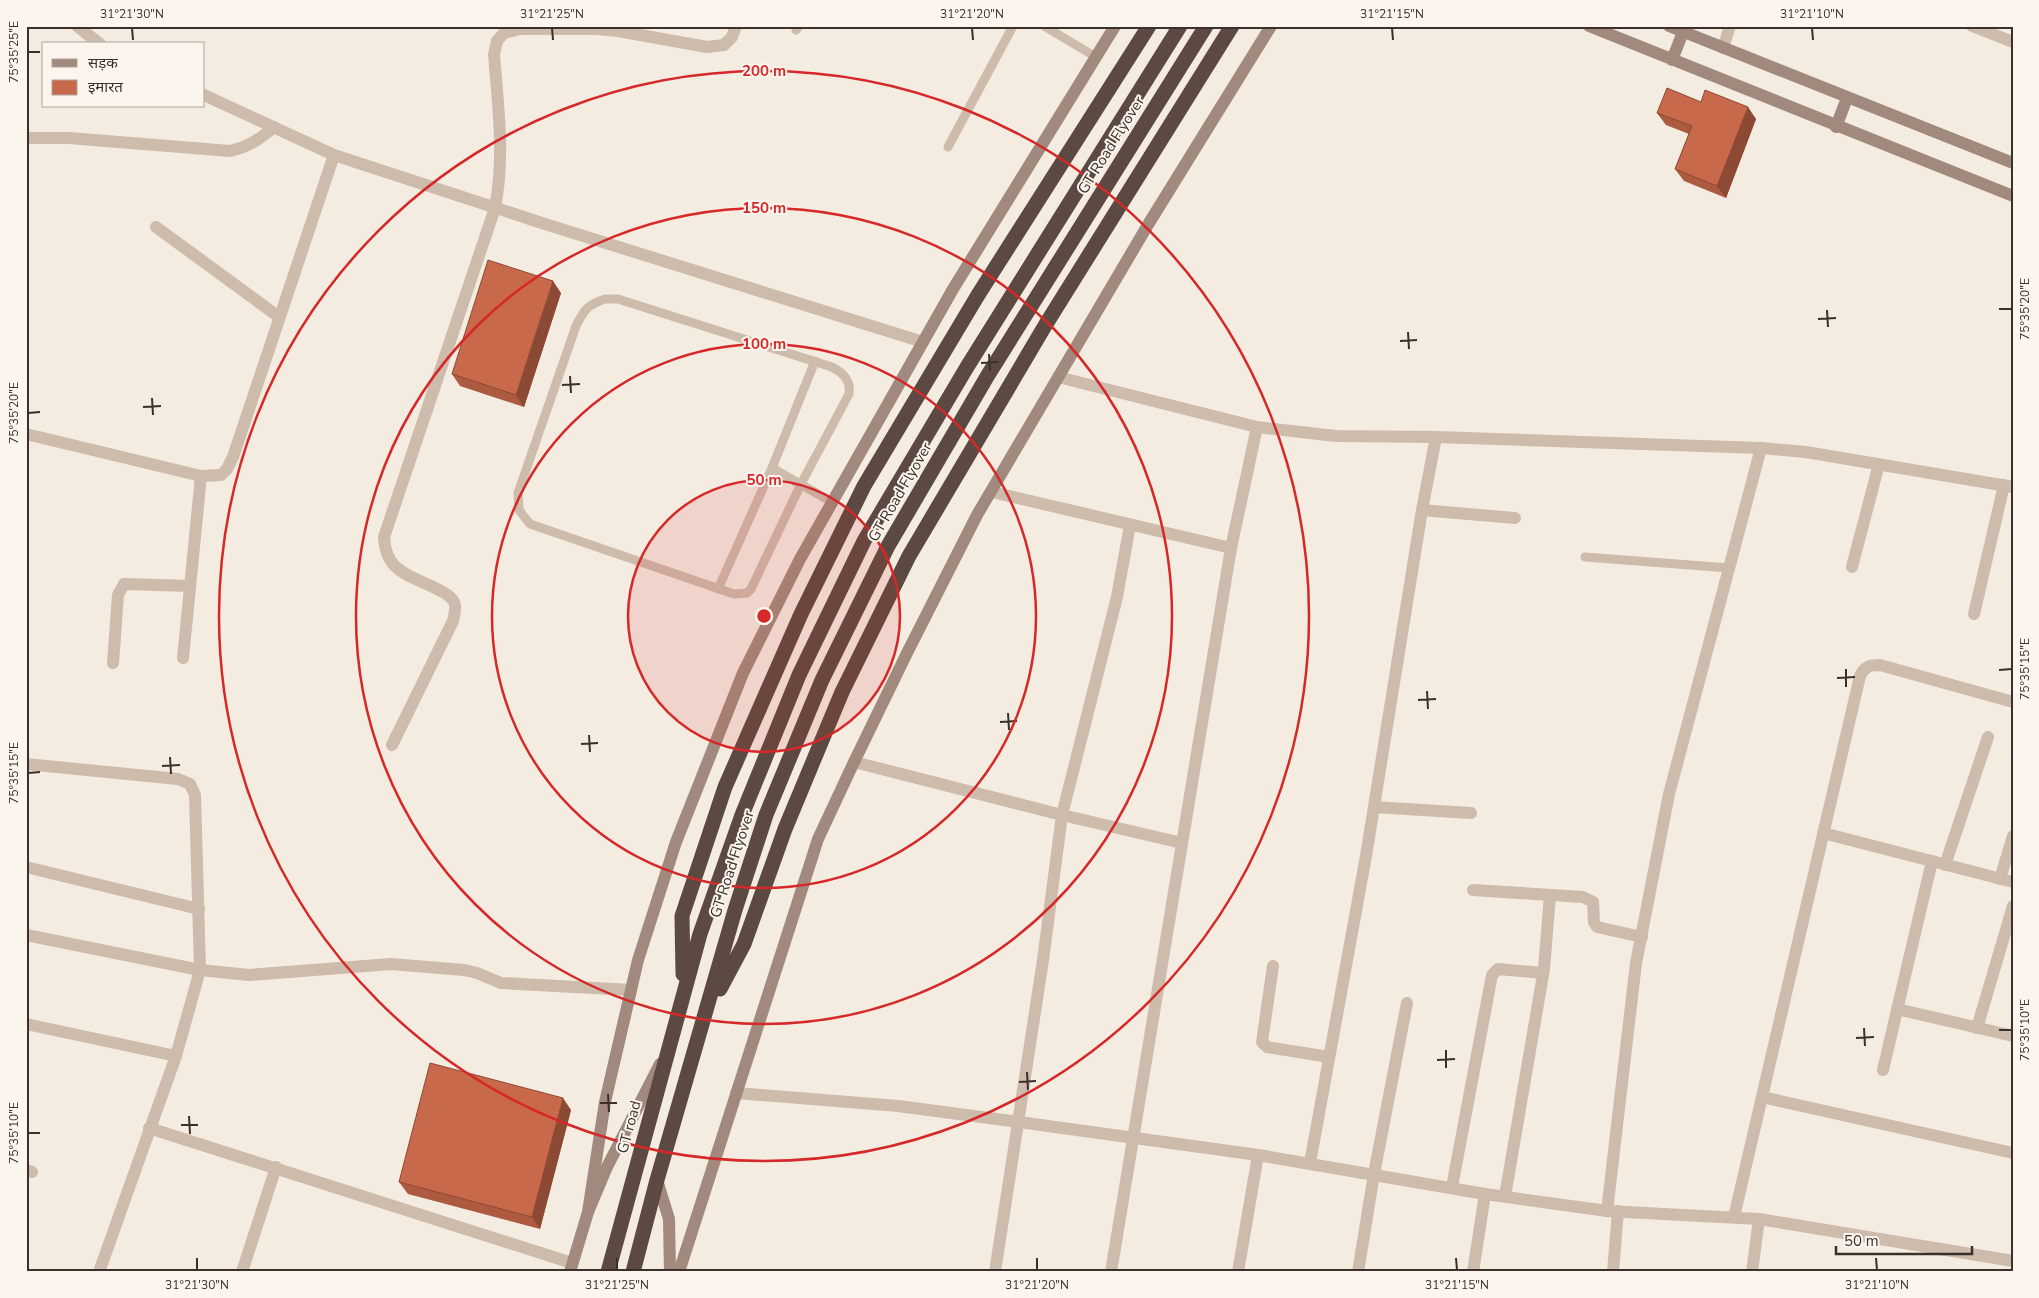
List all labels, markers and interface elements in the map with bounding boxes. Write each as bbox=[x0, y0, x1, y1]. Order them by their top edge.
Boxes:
text: 31°21'30"N bbox=[100, 6, 164, 22]
text: 31°21'25"N bbox=[520, 6, 584, 22]
text: 31°21'20"N bbox=[940, 6, 1004, 22]
text: 31°21'15"N bbox=[1360, 6, 1424, 22]
text: 31°21'10"N bbox=[1780, 6, 1844, 22]
text: 75°35'25"E bbox=[6, 21, 22, 83]
legend bbox=[42, 42, 205, 108]
text: सड़क bbox=[88, 53, 118, 73]
text: 200 m bbox=[742, 61, 786, 81]
text: इमारत bbox=[88, 77, 123, 97]
street label: GT Road Flyover bbox=[1073, 92, 1149, 198]
text: 150 m bbox=[742, 198, 786, 218]
text: 75°35'20"E bbox=[2017, 278, 2033, 340]
text: 100 m bbox=[742, 334, 786, 354]
text: 75°35'20"E bbox=[6, 382, 22, 444]
street label: GT Road Flyover bbox=[863, 438, 937, 545]
text: 50 m bbox=[746, 470, 782, 490]
centre of rings bbox=[755, 607, 773, 625]
text: 75°35'15"E bbox=[2017, 638, 2033, 700]
text: 75°35'15"E bbox=[6, 742, 22, 804]
street label: GT Road Flyover bbox=[705, 807, 759, 920]
text: 75°35'10"E bbox=[2017, 999, 2033, 1061]
street label: GT road bbox=[612, 1098, 646, 1156]
text: 75°35'10"E bbox=[6, 1102, 22, 1164]
scale bar bbox=[1836, 1223, 1973, 1255]
text: 50 m bbox=[1844, 1231, 1879, 1251]
text: 31°21'30"N bbox=[165, 1277, 229, 1293]
text: 31°21'25"N bbox=[585, 1277, 649, 1293]
text: 31°21'20"N bbox=[1005, 1277, 1069, 1293]
text: 31°21'15"N bbox=[1425, 1277, 1489, 1293]
text: 31°21'10"N bbox=[1845, 1277, 1909, 1293]

